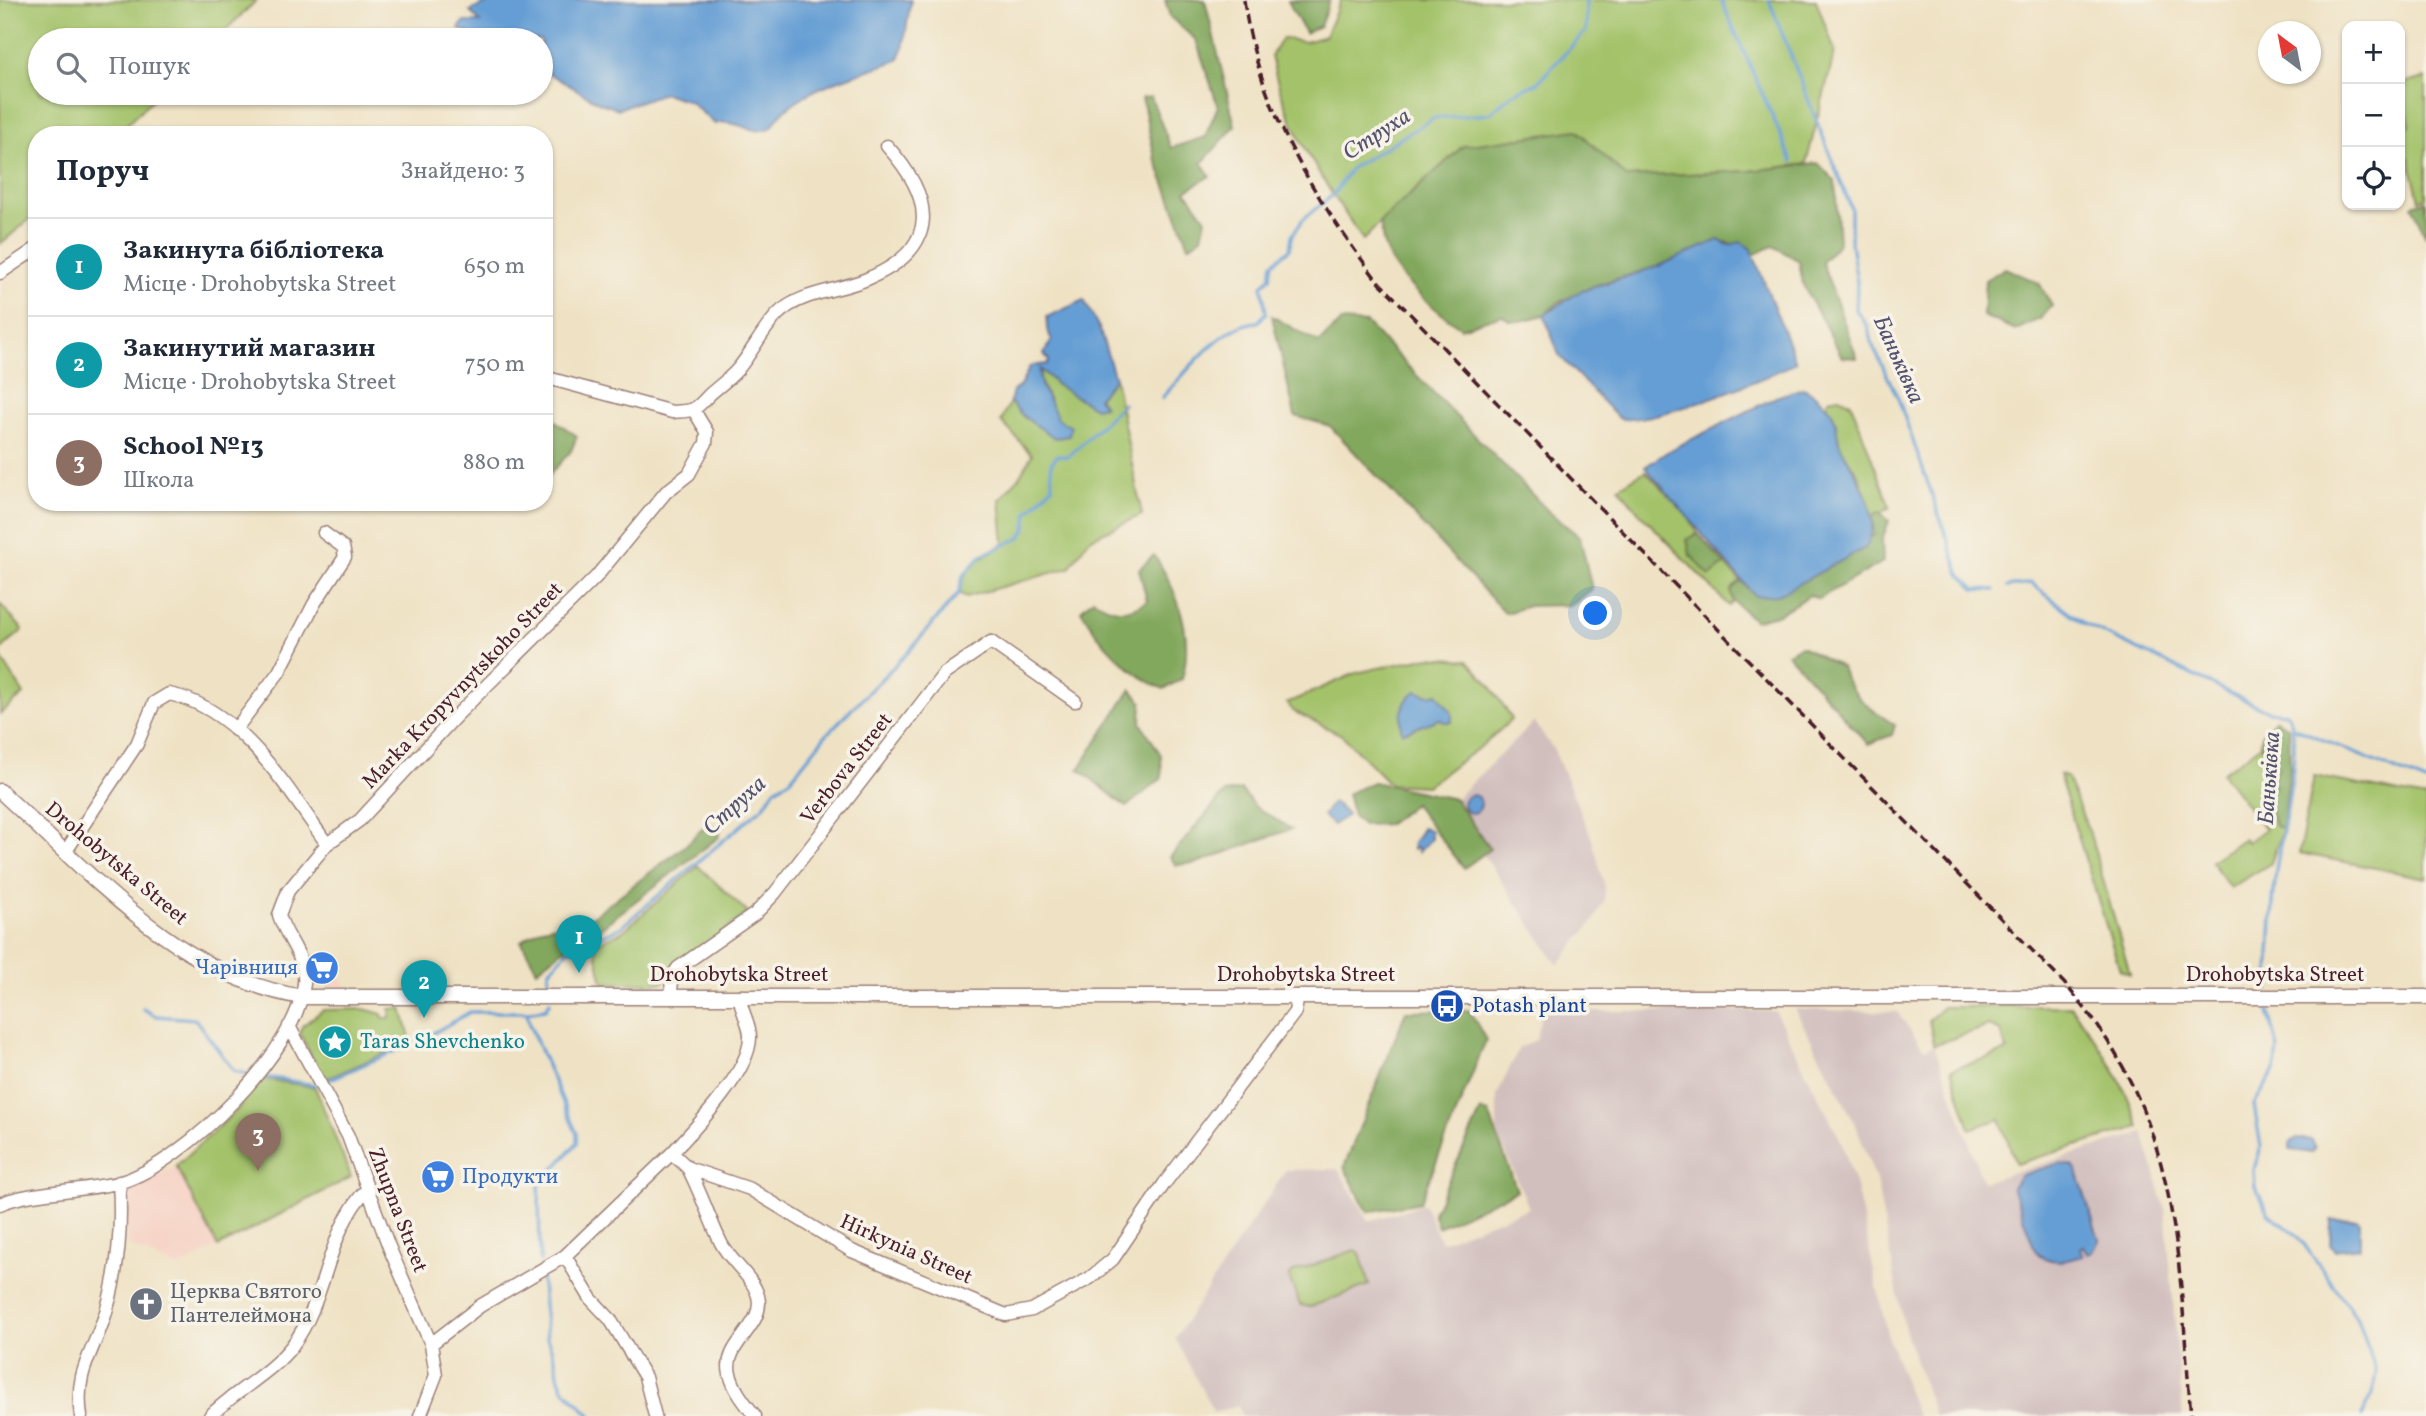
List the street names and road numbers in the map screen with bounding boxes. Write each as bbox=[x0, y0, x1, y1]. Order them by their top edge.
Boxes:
street label: Marka Kropyvnytskoho Street bbox=[356, 576, 570, 796]
street label: Verbova Street bbox=[794, 707, 900, 831]
street label: Drohobytska Street bbox=[38, 795, 194, 933]
street label: Drohobytska Street bbox=[650, 961, 828, 990]
street label: Drohobytska Street bbox=[1217, 961, 1395, 990]
street label: Drohobytska Street bbox=[2186, 961, 2364, 990]
street label: Zhupna Street bbox=[360, 1143, 434, 1277]
street label: Hirkynia Street bbox=[835, 1208, 977, 1292]

